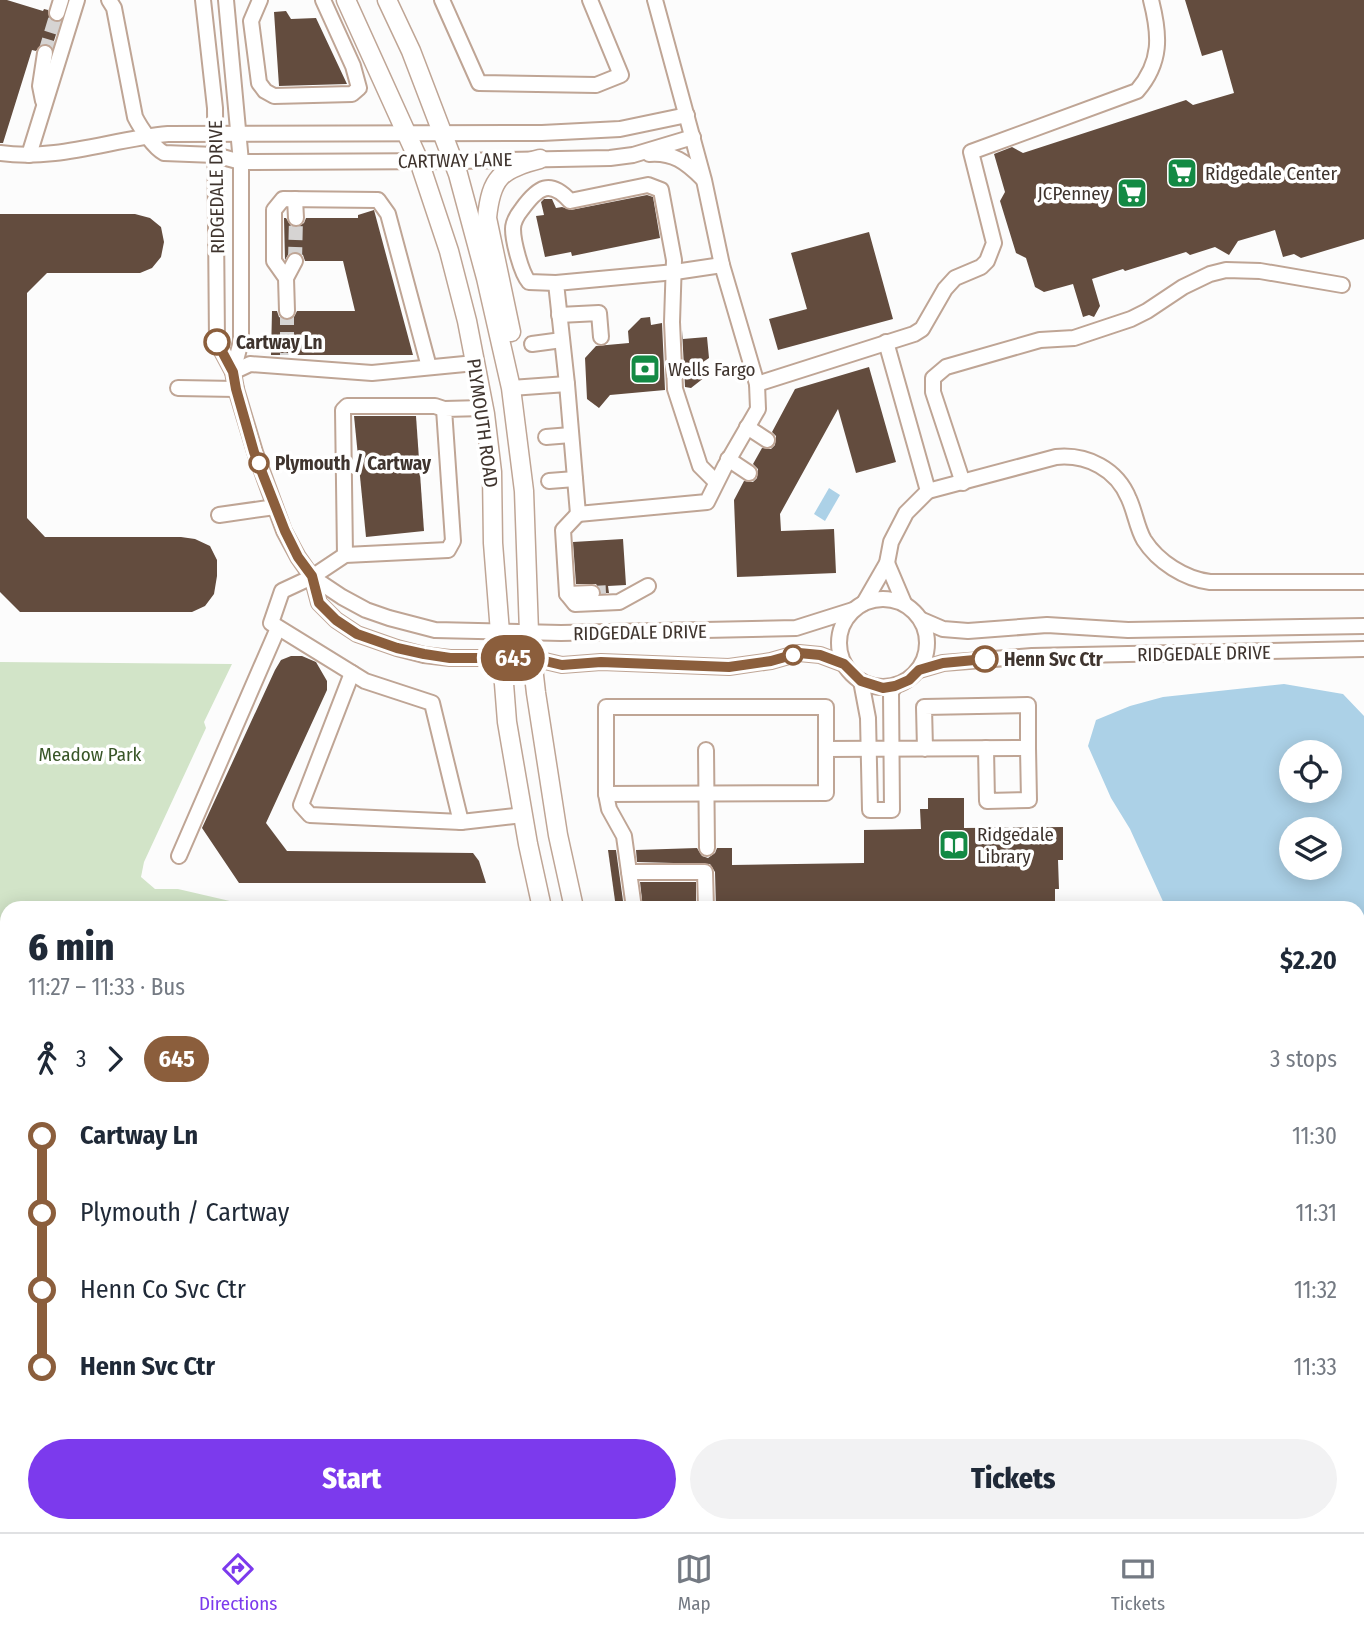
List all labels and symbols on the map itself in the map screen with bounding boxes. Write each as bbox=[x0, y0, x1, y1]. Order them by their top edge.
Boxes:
street label: RIDGEDALE DRIVE bbox=[204, 120, 229, 254]
street label: CARTWAY LANE bbox=[398, 148, 513, 173]
supermarket icon: Ridgedale Center bbox=[1165, 156, 1199, 190]
place label: Ridgedale Center bbox=[1205, 162, 1337, 185]
supermarket icon: JCPenney bbox=[1115, 176, 1149, 210]
place label: JCPenney bbox=[1038, 182, 1110, 205]
marker: Cartway Ln bbox=[204, 329, 230, 355]
place label: Cartway Ln bbox=[236, 331, 322, 354]
bank icon: Wells Fargo bbox=[628, 352, 662, 386]
street label: PLYMOUTH ROAD bbox=[462, 357, 503, 489]
place label: Wells Fargo bbox=[668, 358, 756, 381]
place label: Plymouth / Cartway bbox=[275, 452, 432, 475]
marker: Plymouth / Cartway bbox=[249, 453, 269, 473]
street label: RIDGEDALE DRIVE bbox=[573, 620, 707, 645]
line badge: 645 bbox=[473, 635, 553, 681]
street label: RIDGEDALE DRIVE bbox=[1137, 641, 1271, 666]
unlabelled marker bbox=[783, 645, 803, 665]
marker: Henn Svc Ctr bbox=[972, 646, 998, 672]
place label: Henn Svc Ctr bbox=[1004, 648, 1104, 671]
park label: Meadow Park bbox=[39, 743, 142, 766]
place label: Ridgedale Library bbox=[977, 823, 1054, 868]
library icon: Ridgedale Library bbox=[937, 828, 971, 862]

